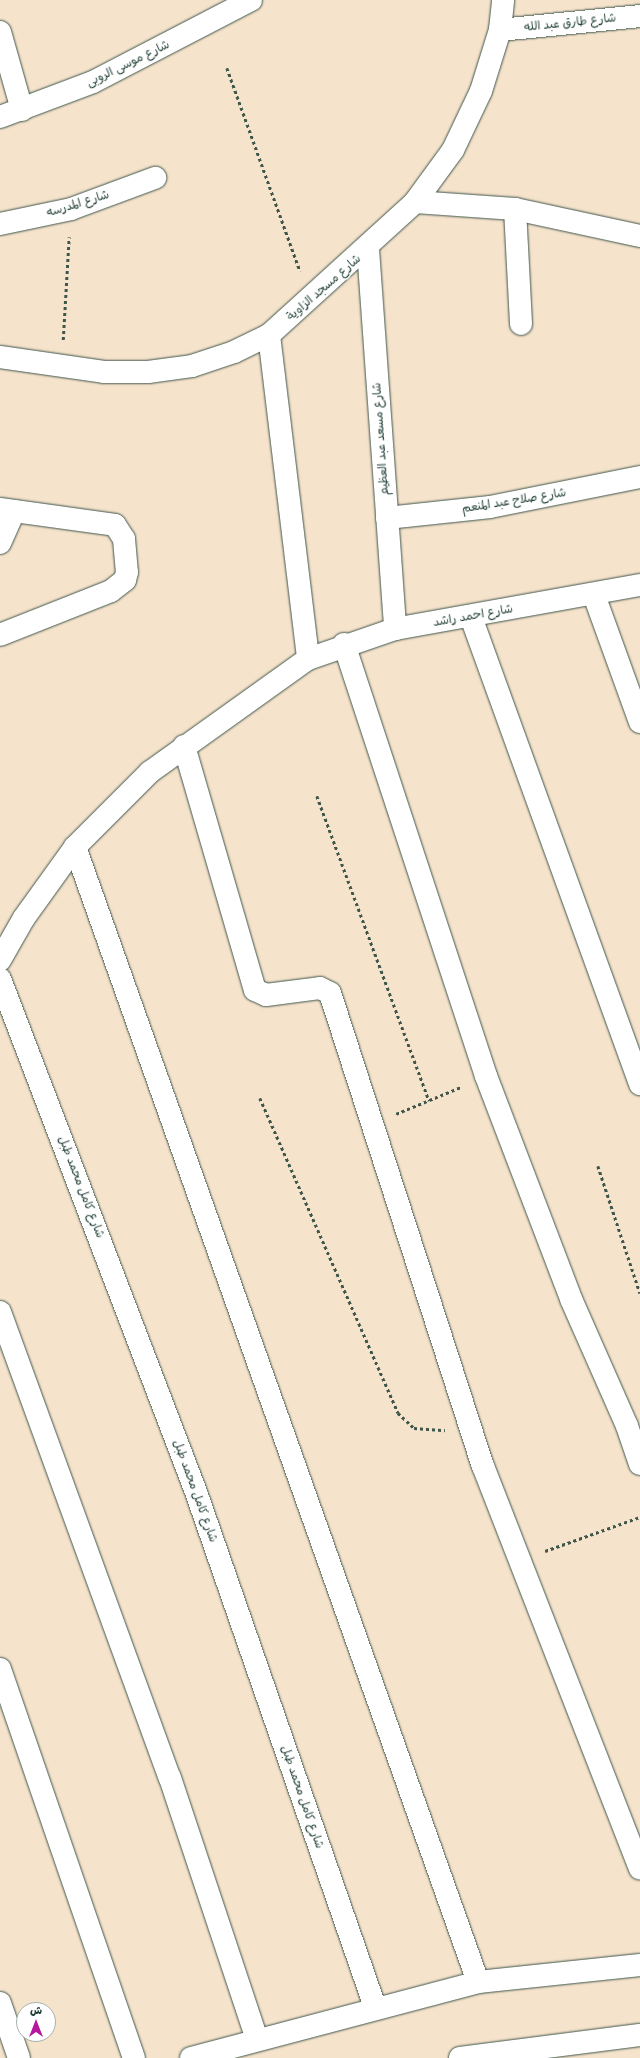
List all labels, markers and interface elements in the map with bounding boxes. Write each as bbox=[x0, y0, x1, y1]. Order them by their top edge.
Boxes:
street label: شارع طارق عبد الله bbox=[523, 11, 617, 35]
street label: شارع موسى الروبى bbox=[84, 38, 172, 90]
street label: شارع المدرسه bbox=[45, 188, 111, 220]
street label: شارع مسجد الزاوية bbox=[284, 252, 364, 324]
street label: شارع مسعد عبد العظيم bbox=[370, 382, 392, 496]
street label: شارع صلاح عبد المنعم bbox=[461, 486, 567, 516]
street label: شارع احمد راشد bbox=[432, 602, 514, 630]
street label: شارع كامل محمد طبل bbox=[55, 1134, 107, 1240]
street label: شارع كامل محمد طبل bbox=[170, 1438, 220, 1544]
street label: شارع كامل محمد طبل bbox=[278, 1743, 326, 1851]
text: ش bbox=[30, 2001, 42, 2020]
north arrow bbox=[16, 2002, 56, 2042]

